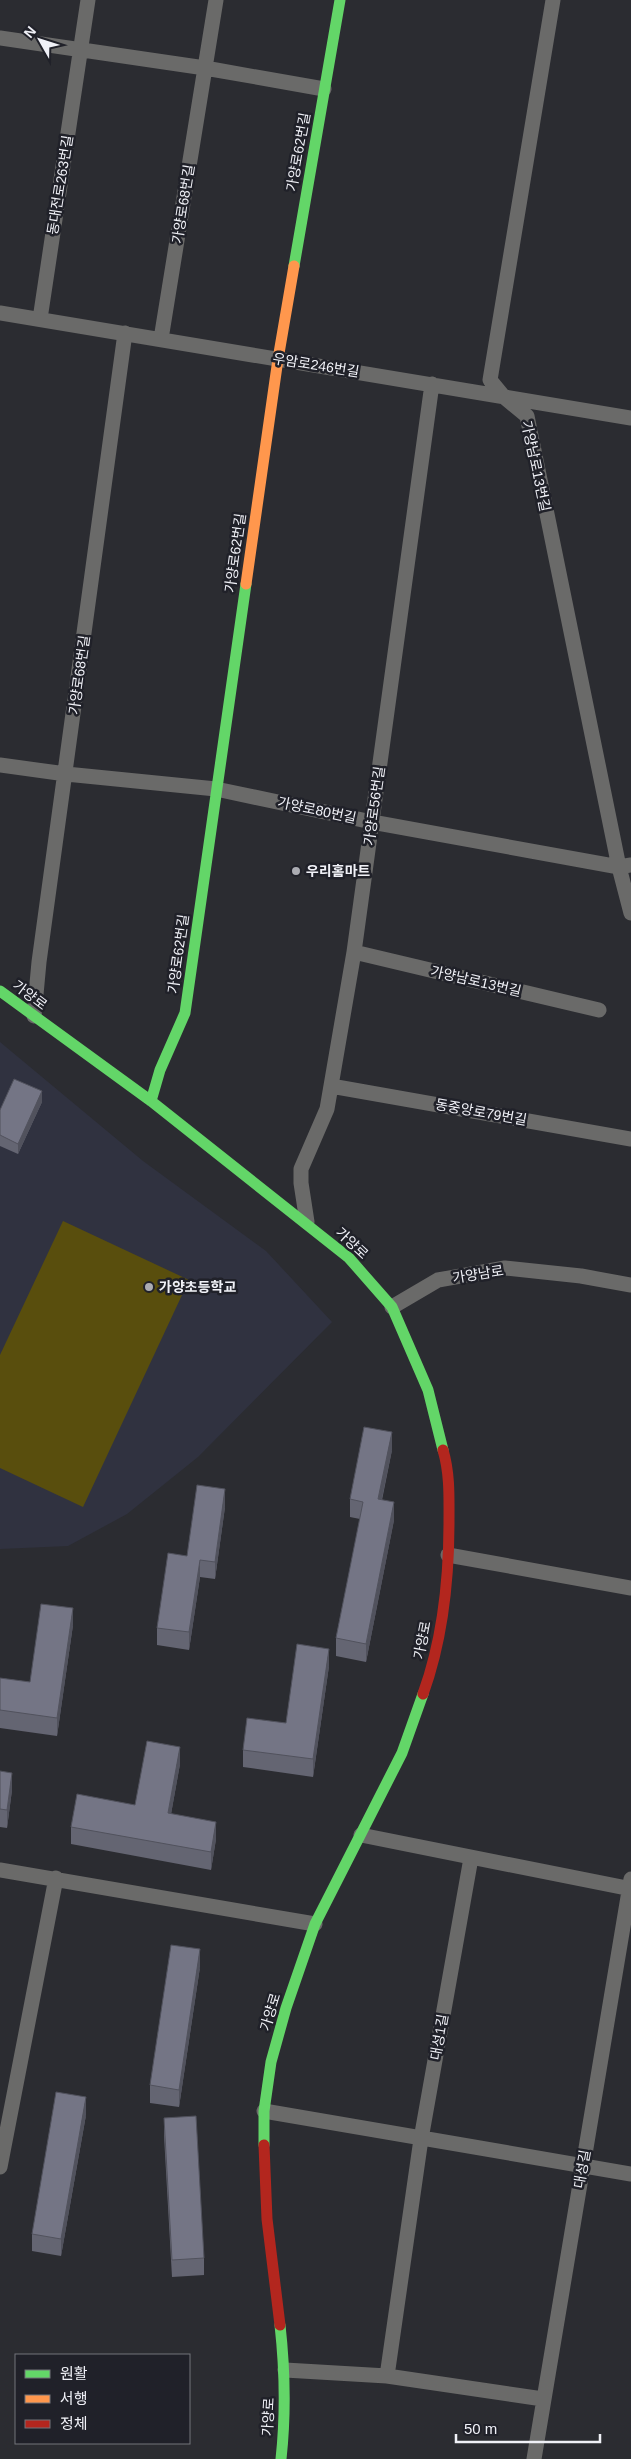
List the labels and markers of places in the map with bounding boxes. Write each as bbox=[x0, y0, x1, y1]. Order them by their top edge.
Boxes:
place label: 우리홈마트 bbox=[306, 863, 371, 879]
marker: 우리홈마트 bbox=[290, 865, 302, 877]
place label: 가양초등학교 bbox=[159, 1279, 236, 1295]
marker: 가양초등학교 bbox=[143, 1281, 155, 1293]

